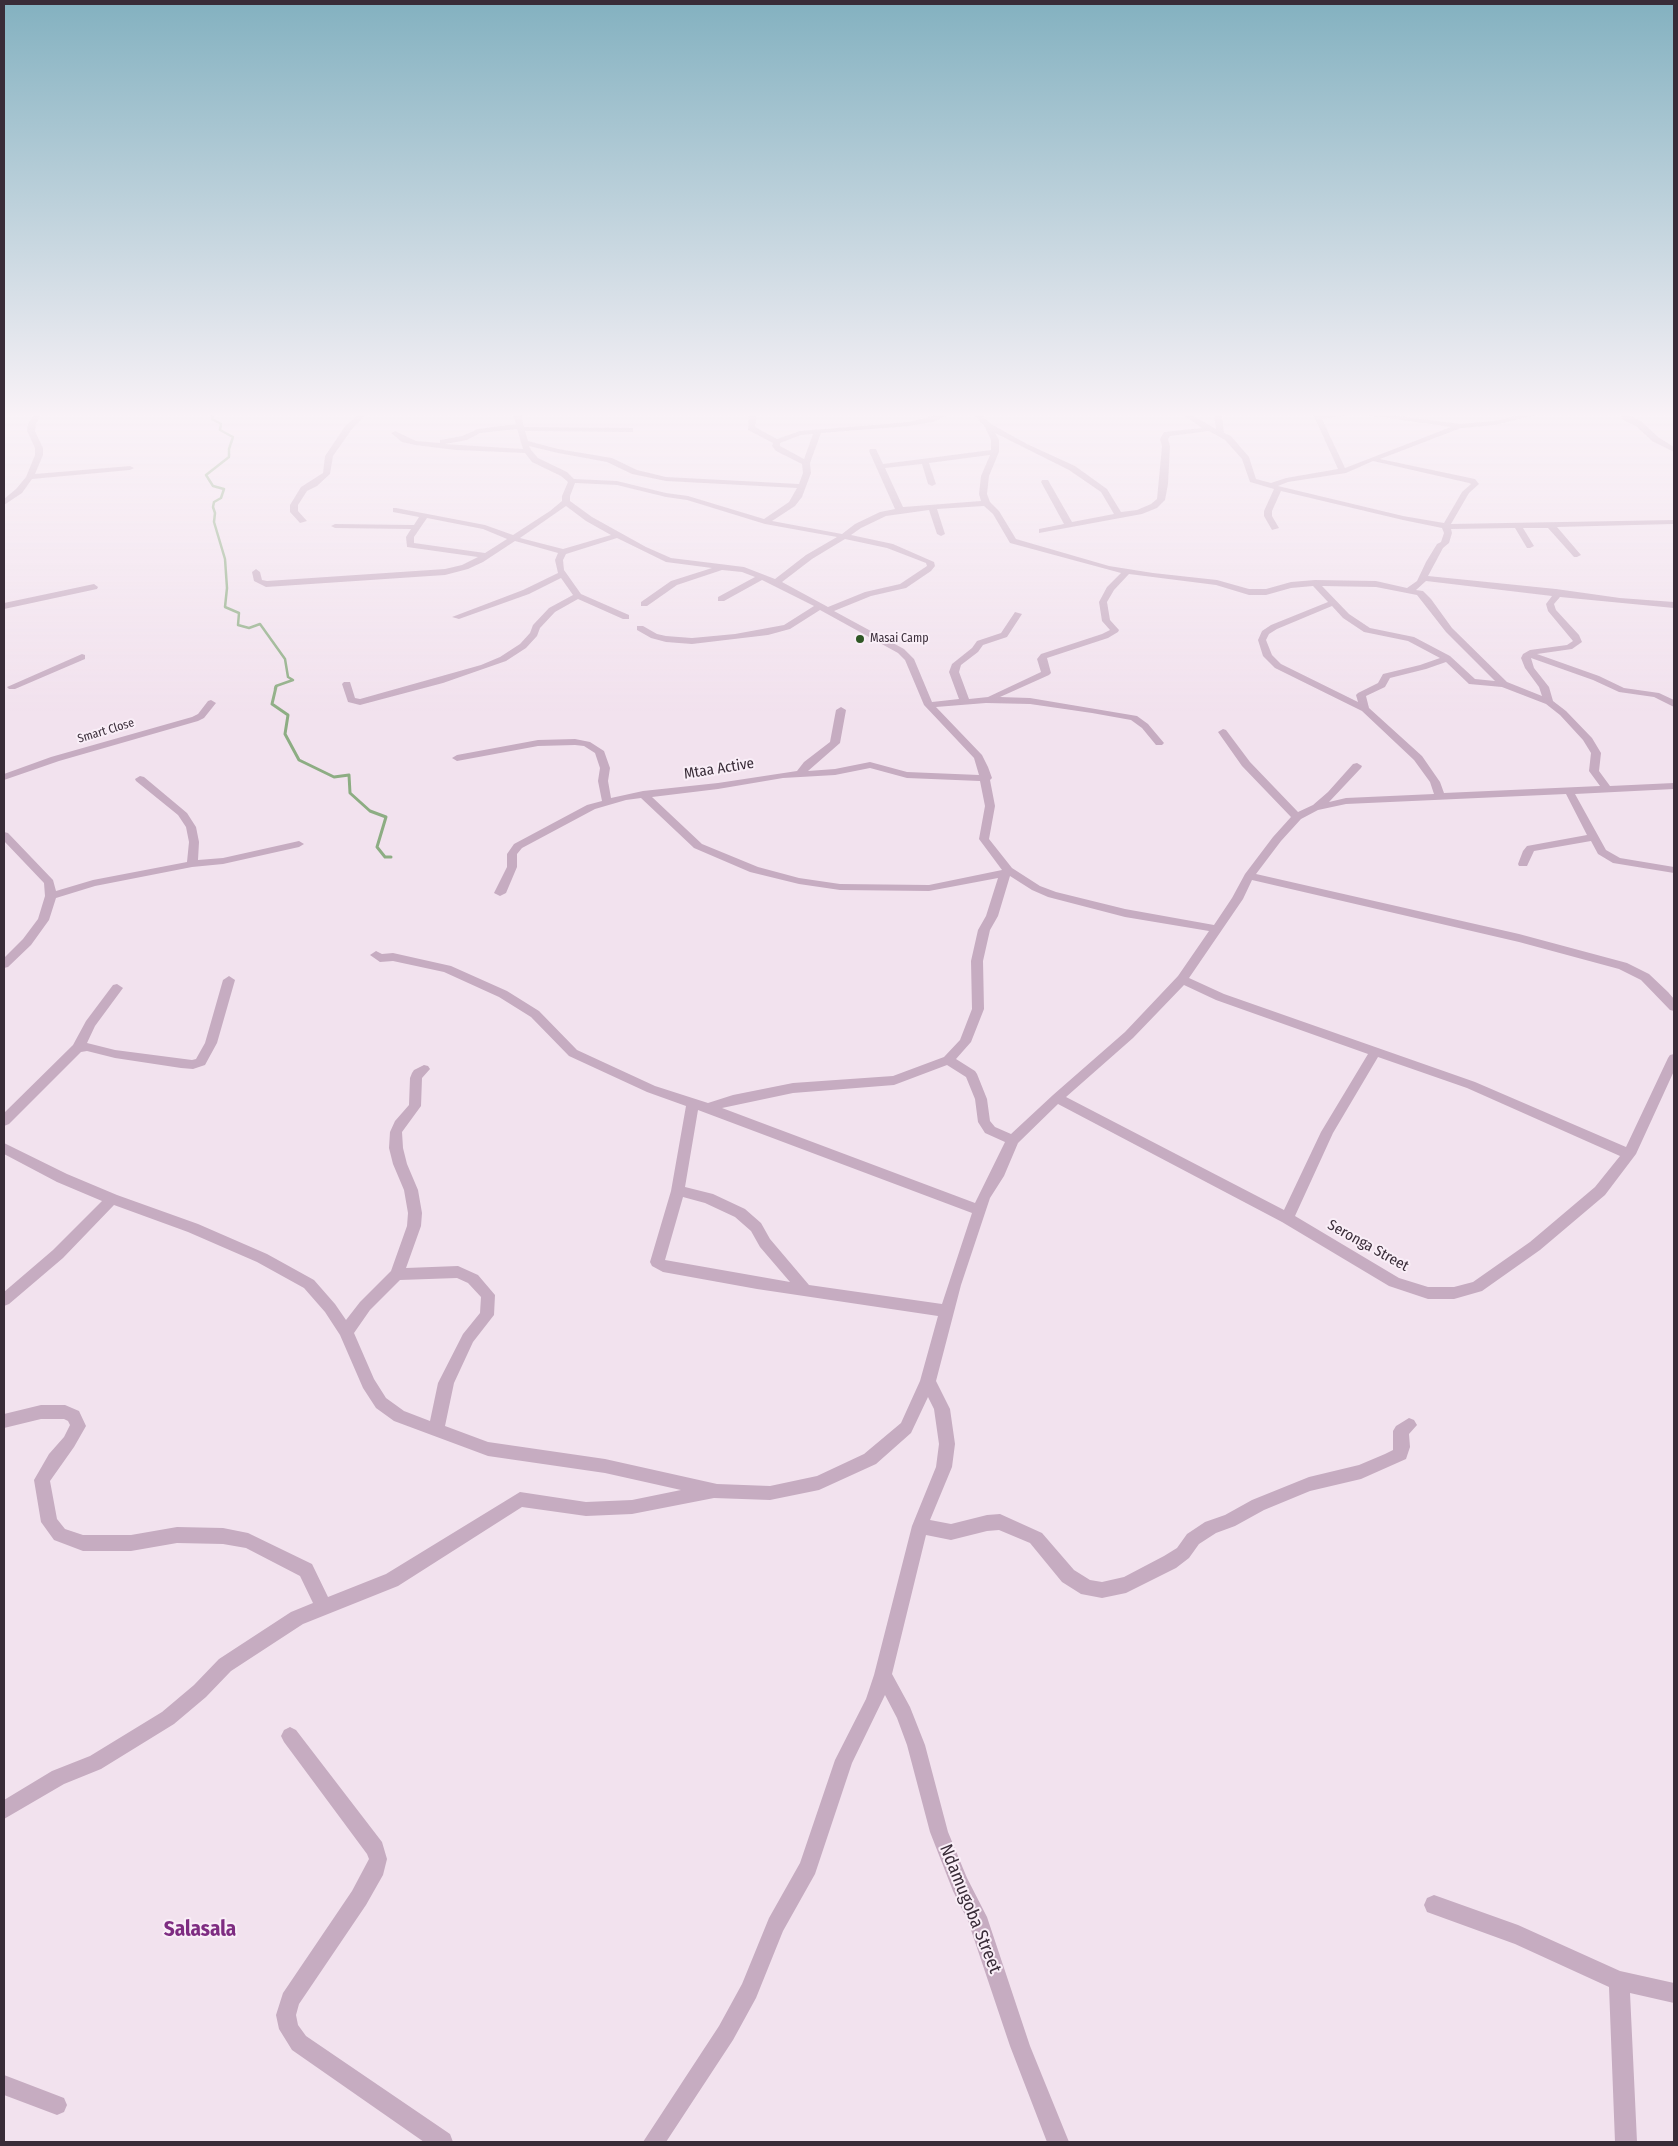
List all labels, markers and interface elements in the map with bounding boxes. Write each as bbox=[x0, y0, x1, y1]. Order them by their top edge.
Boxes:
place label: Masai Camp bbox=[870, 632, 929, 646]
marker: Masai Camp bbox=[854, 633, 866, 645]
street label: Smart Close bbox=[76, 716, 136, 746]
street label: Mtaa Active bbox=[683, 755, 755, 783]
street label: Seronga Street bbox=[1324, 1216, 1412, 1276]
street label: Ndamugoba Street bbox=[934, 1841, 1006, 1977]
district label: Salasala bbox=[164, 1917, 236, 1943]

